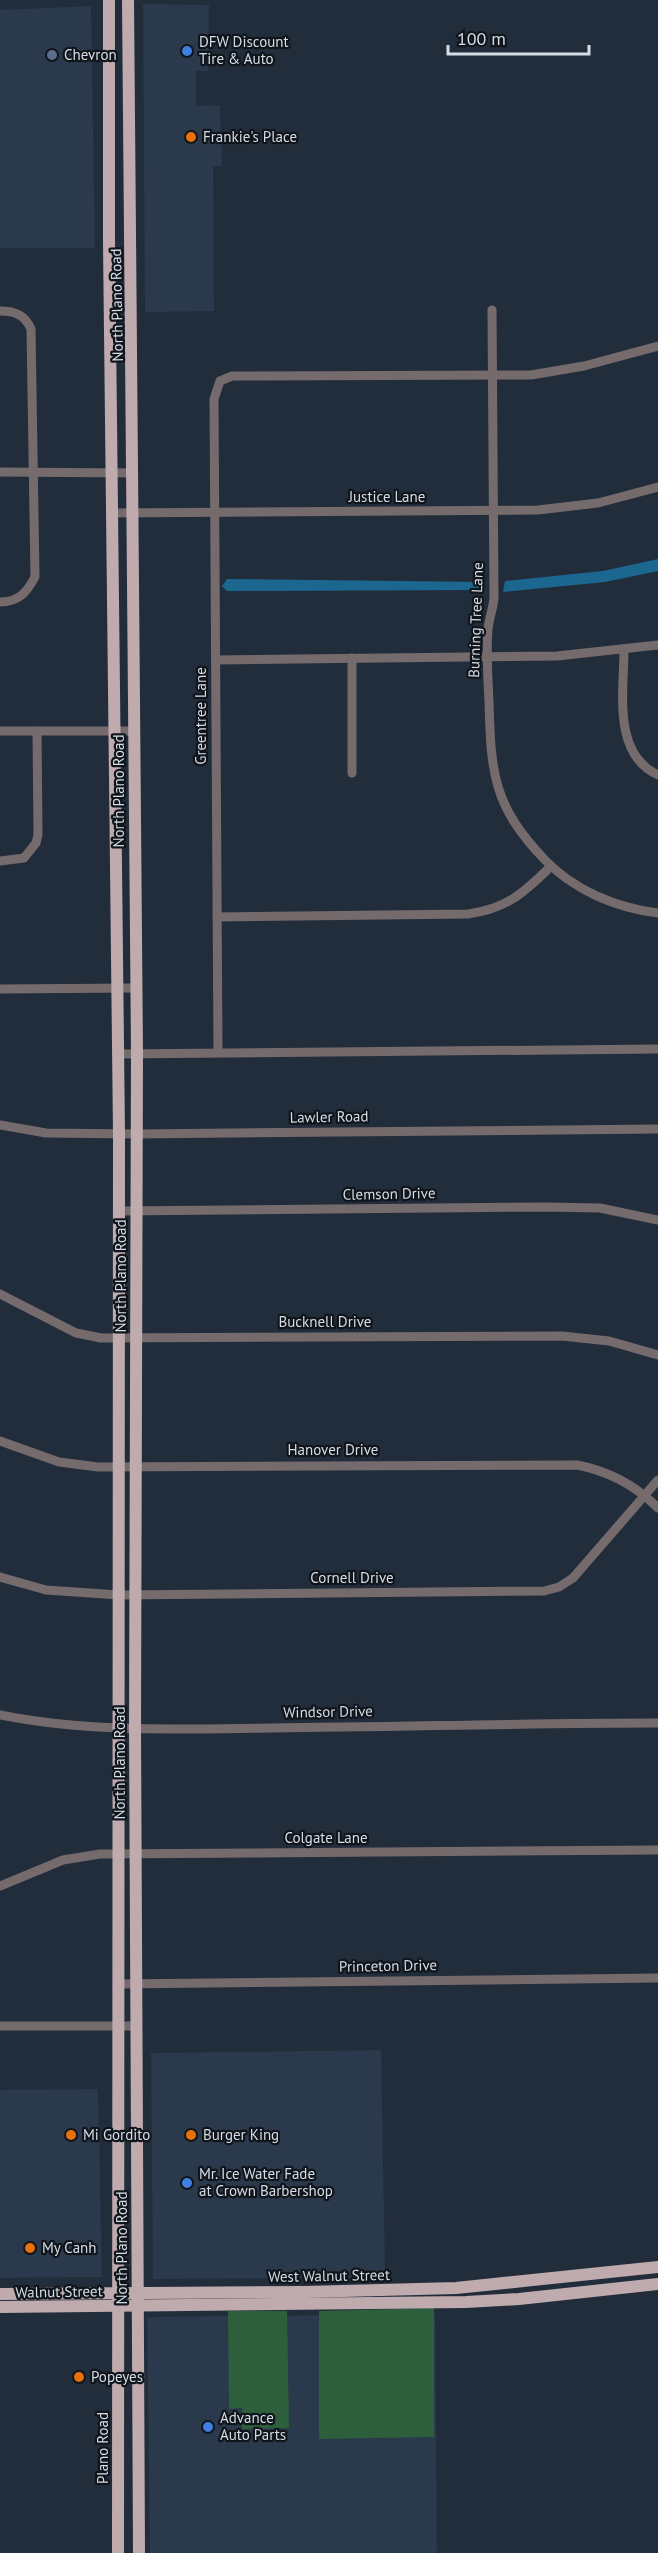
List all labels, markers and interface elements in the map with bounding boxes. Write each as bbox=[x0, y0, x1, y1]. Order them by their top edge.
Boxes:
scale bar bbox=[448, 18, 589, 56]
text: 100 m bbox=[457, 27, 506, 50]
place label: DFW Discount Tire & Auto bbox=[199, 32, 289, 68]
marker: DFW Discount Tire & Auto bbox=[180, 44, 194, 58]
place label: Chevron bbox=[64, 45, 117, 64]
marker: Chevron bbox=[45, 48, 59, 62]
place label: Frankie's Place bbox=[203, 127, 297, 146]
marker: Frankie's Place bbox=[184, 130, 198, 144]
street label: North Plano Road bbox=[106, 248, 127, 362]
street label: Justice Lane bbox=[348, 487, 425, 506]
street label: Burning Tree Lane bbox=[464, 562, 487, 678]
street label: Greentree Lane bbox=[191, 667, 210, 765]
street label: North Plano Road bbox=[109, 734, 128, 848]
street label: Lawler Road bbox=[289, 1106, 369, 1127]
street label: Clemson Drive bbox=[342, 1183, 436, 1204]
street label: North Plano Road bbox=[111, 1219, 130, 1333]
street label: Bucknell Drive bbox=[278, 1312, 372, 1331]
street label: Hanover Drive bbox=[288, 1440, 379, 1459]
street label: Cornell Drive bbox=[310, 1568, 394, 1587]
street label: Windsor Drive bbox=[283, 1701, 373, 1722]
street label: North Plano Road bbox=[110, 1706, 129, 1820]
street label: Colgate Lane bbox=[284, 1828, 368, 1847]
street label: Princeton Drive bbox=[339, 1955, 437, 1976]
place label: Mi Gordito bbox=[83, 2125, 150, 2144]
place label: Burger King bbox=[203, 2125, 279, 2144]
marker: Mi Gordito bbox=[64, 2128, 78, 2142]
marker: Burger King bbox=[184, 2128, 198, 2142]
place label: Mr. Ice Water Fade at Crown Barbershop bbox=[199, 2164, 333, 2200]
marker: Mr. Ice Water Fade at Crown Barbershop bbox=[180, 2176, 194, 2190]
street label: North Plano Road bbox=[112, 2191, 131, 2305]
place label: My Canh bbox=[42, 2238, 96, 2257]
marker: My Canh bbox=[23, 2241, 37, 2255]
street label: West Walnut Street bbox=[268, 2265, 390, 2286]
street label: Walnut Street bbox=[15, 2281, 103, 2302]
place label: Popeyes bbox=[91, 2367, 143, 2386]
marker: Popeyes bbox=[72, 2370, 86, 2384]
place label: Advance Auto Parts bbox=[220, 2408, 286, 2444]
street label: Plano Road bbox=[93, 2412, 112, 2484]
marker: Advance Auto Parts bbox=[201, 2420, 215, 2434]

